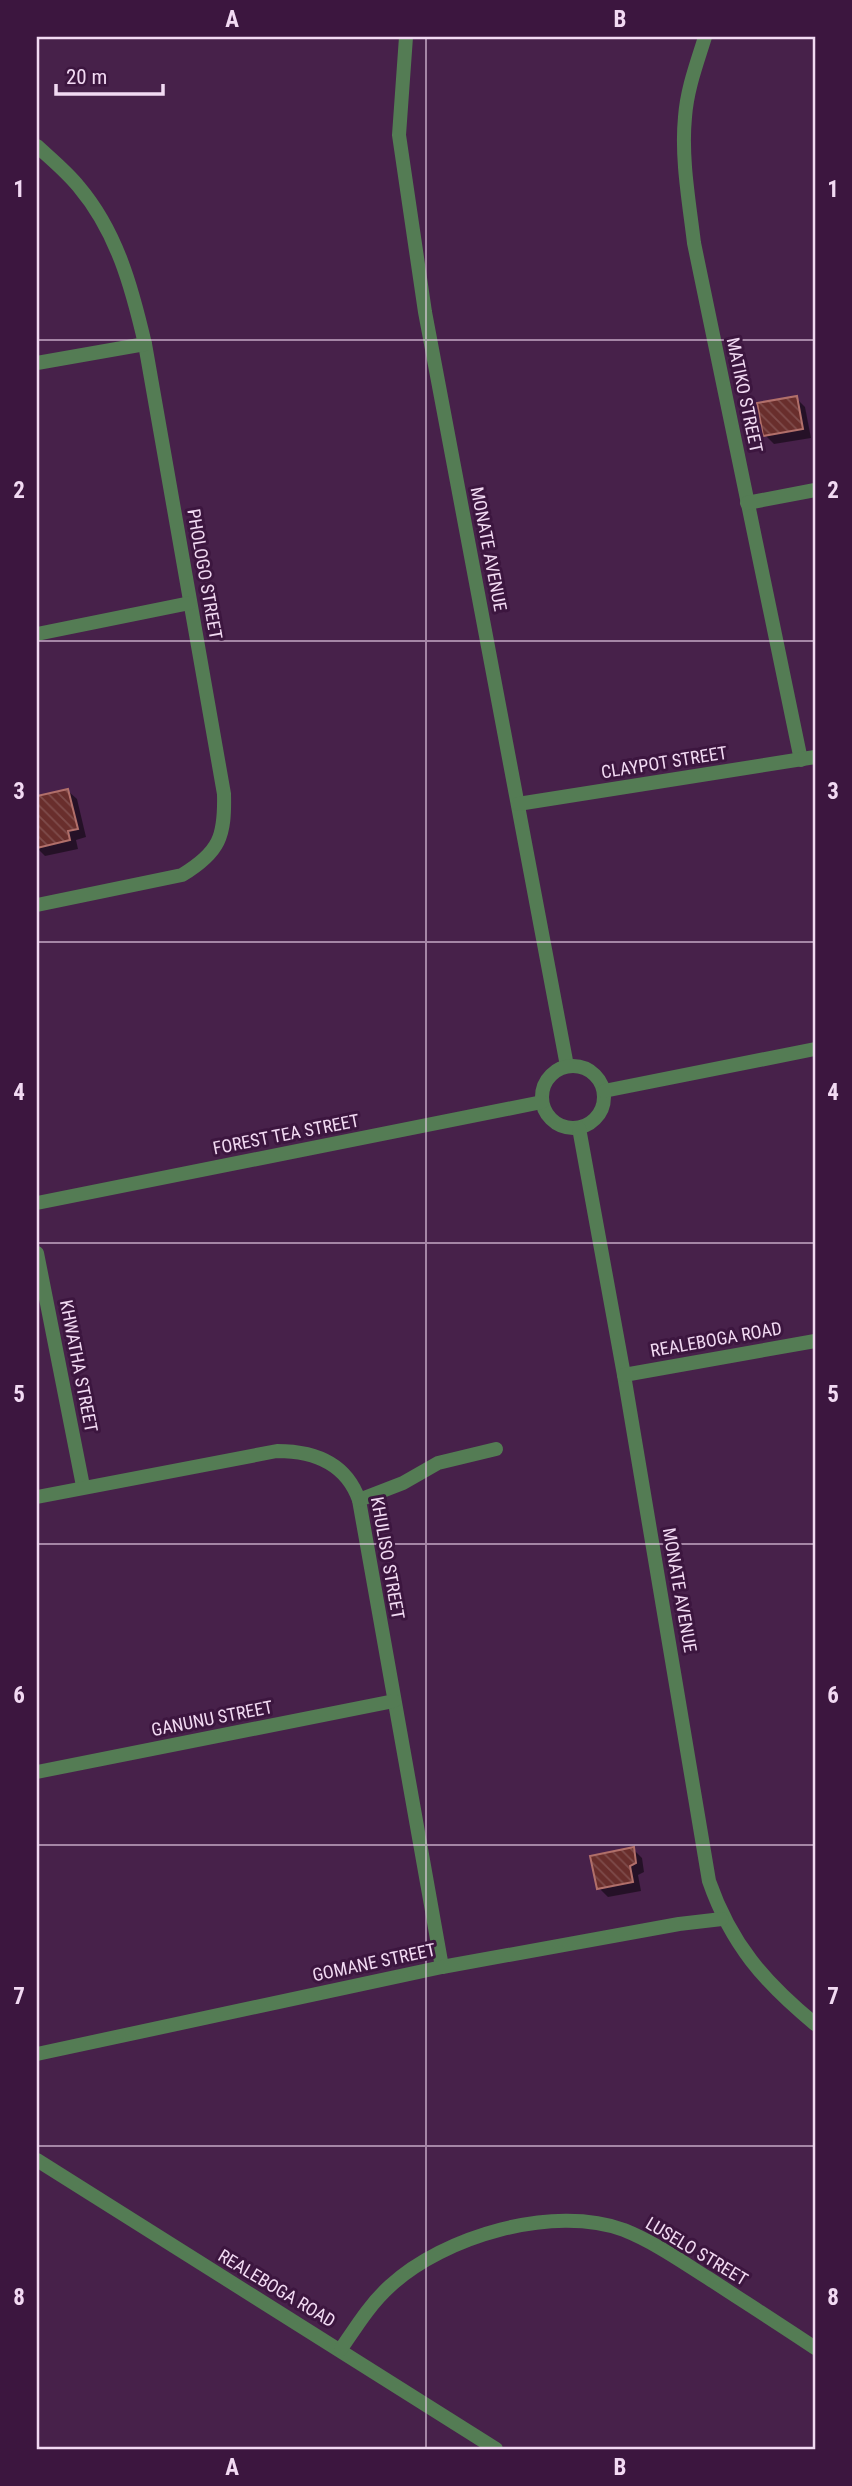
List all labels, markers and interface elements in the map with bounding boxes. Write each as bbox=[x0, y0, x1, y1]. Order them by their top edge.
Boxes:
text: A bbox=[225, 6, 239, 33]
text: B bbox=[614, 6, 626, 33]
scale bar bbox=[56, 52, 163, 96]
text: 20 m bbox=[66, 65, 107, 89]
text: 1 bbox=[13, 176, 25, 203]
text: 1 bbox=[827, 176, 839, 203]
street label: MATIKO STREET bbox=[723, 336, 767, 454]
text: 2 bbox=[13, 477, 25, 504]
text: 2 bbox=[827, 477, 839, 504]
street label: MONATE AVENUE bbox=[467, 485, 511, 613]
street label: PHOLOGO STREET bbox=[183, 507, 227, 641]
street label: CLAYPOT STREET bbox=[599, 742, 729, 782]
text: 3 bbox=[13, 778, 25, 805]
text: 3 bbox=[827, 778, 839, 805]
text: 4 bbox=[13, 1079, 25, 1106]
text: 4 bbox=[827, 1079, 839, 1106]
street label: FOREST TEA STREET bbox=[211, 1110, 361, 1158]
street label: KHWATHA STREET bbox=[56, 1298, 102, 1434]
street label: REALEBOGA ROAD bbox=[649, 1317, 783, 1361]
text: 5 bbox=[13, 1381, 25, 1408]
text: 5 bbox=[827, 1381, 839, 1408]
street label: KHULISO STREET bbox=[367, 1495, 409, 1621]
street label: MONATE AVENUE bbox=[659, 1526, 701, 1654]
text: 6 bbox=[13, 1682, 25, 1709]
text: 6 bbox=[827, 1682, 839, 1709]
street label: GANUNU STREET bbox=[149, 1696, 275, 1740]
street label: GOMANE STREET bbox=[310, 1939, 438, 1985]
text: 7 bbox=[13, 1983, 25, 2010]
text: 7 bbox=[827, 1983, 839, 2010]
street label: LUSELO STREET bbox=[642, 2212, 752, 2290]
street label: REALEBOGA ROAD bbox=[215, 2245, 339, 2331]
text: 8 bbox=[13, 2284, 25, 2311]
text: 8 bbox=[827, 2284, 839, 2311]
text: A bbox=[225, 2454, 239, 2481]
text: B bbox=[614, 2454, 626, 2481]

